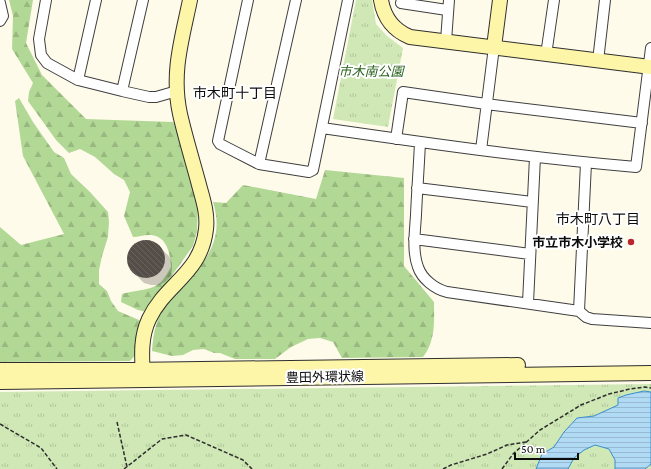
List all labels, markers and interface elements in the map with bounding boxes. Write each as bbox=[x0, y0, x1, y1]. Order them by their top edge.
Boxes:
park label: 市木南公園 bbox=[338, 64, 405, 79]
district label: 市木町十丁目 bbox=[193, 85, 277, 101]
district label: 市木町八丁目 bbox=[556, 211, 640, 227]
place label: 市立市木小学校 bbox=[532, 235, 623, 250]
marker: 市立市木小学校 bbox=[626, 237, 636, 247]
street label: 豊田外環状線 bbox=[286, 369, 364, 385]
scale bar bbox=[515, 435, 578, 461]
text: 50 m bbox=[521, 442, 546, 456]

